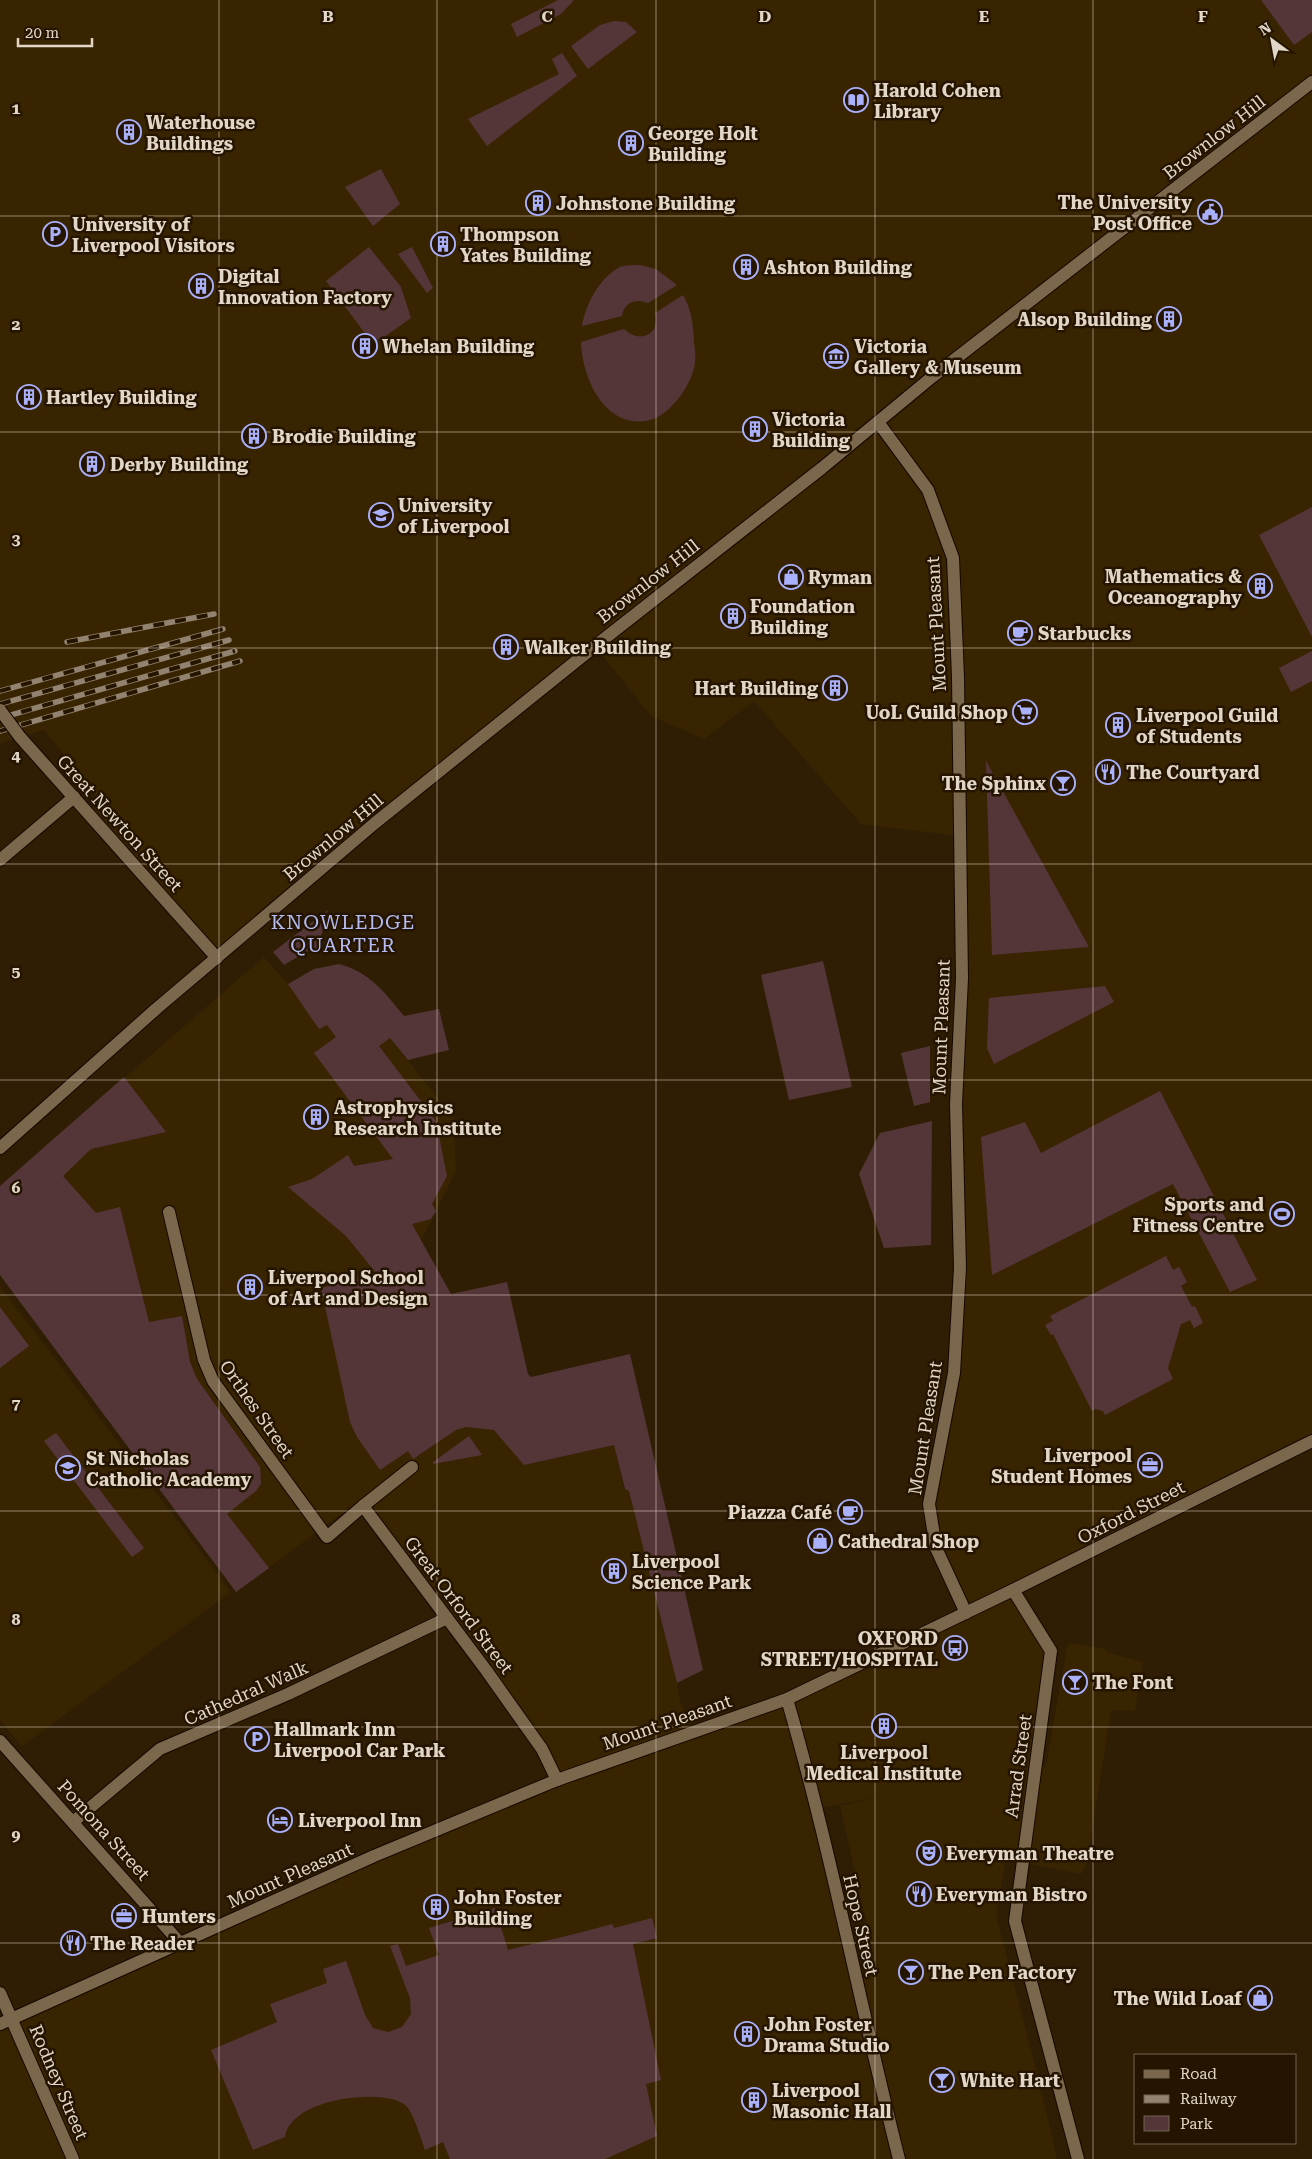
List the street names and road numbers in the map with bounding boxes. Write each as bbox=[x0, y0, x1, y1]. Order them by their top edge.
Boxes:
street label: Brownlow Hill bbox=[1159, 90, 1270, 183]
street label: Brownlow Hill bbox=[593, 534, 704, 627]
street label: Mount Pleasant bbox=[922, 556, 950, 692]
street label: Great Newton Street bbox=[53, 750, 187, 896]
street label: Brownlow Hill bbox=[279, 789, 387, 885]
street label: Mount Pleasant bbox=[928, 959, 954, 1095]
street label: Orthes Street bbox=[215, 1356, 299, 1462]
street label: Mount Pleasant bbox=[904, 1359, 946, 1496]
street label: Oxford Street bbox=[1074, 1476, 1188, 1548]
street label: Great Orford Street bbox=[400, 1532, 518, 1678]
street label: Cathedral Walk bbox=[181, 1656, 311, 1730]
street label: Mount Pleasant bbox=[600, 1690, 735, 1754]
street label: Arrad Street bbox=[1000, 1713, 1036, 1819]
street label: Pomona Street bbox=[54, 1776, 155, 1885]
street label: Mount Pleasant bbox=[224, 1838, 356, 1912]
street label: Hope Street bbox=[839, 1872, 883, 1978]
street label: Rodney Street bbox=[25, 2021, 93, 2143]

